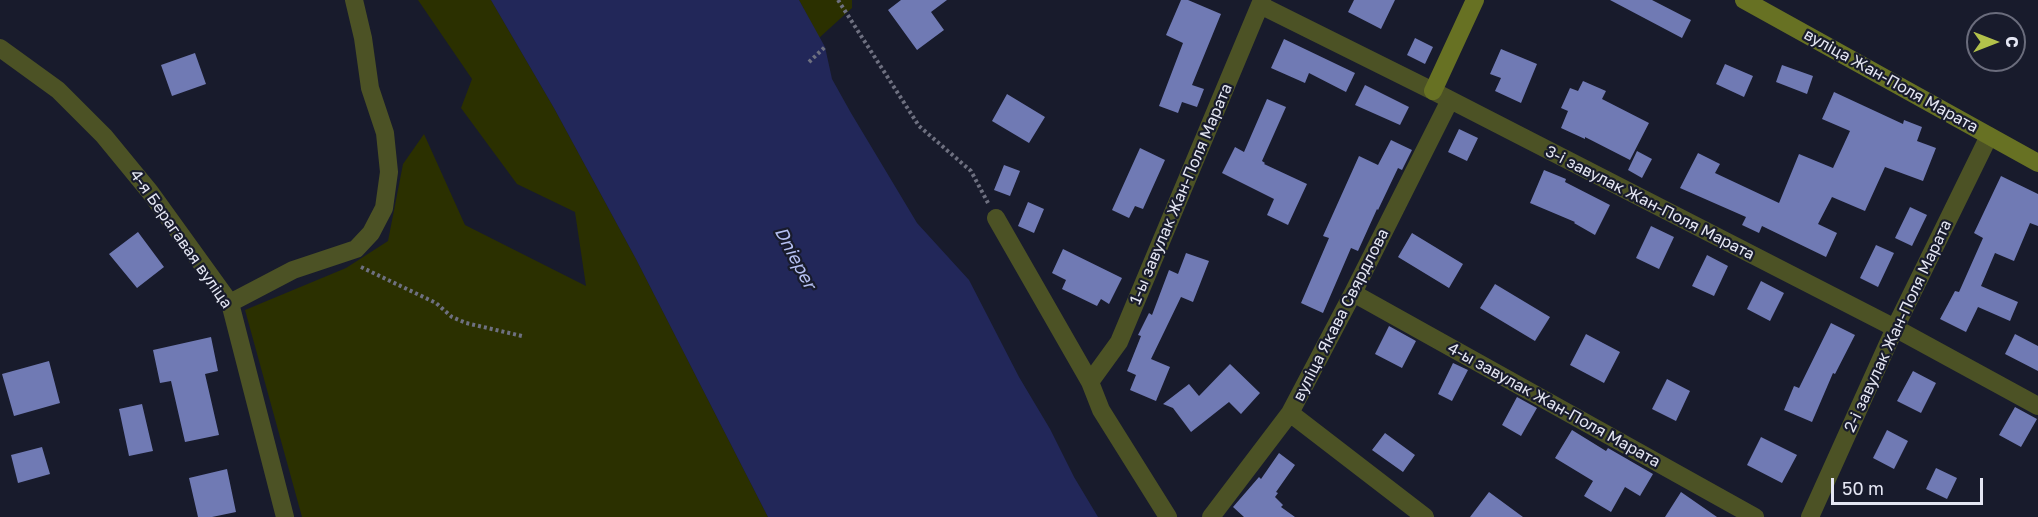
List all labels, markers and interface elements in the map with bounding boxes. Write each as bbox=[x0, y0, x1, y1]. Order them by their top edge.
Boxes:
north arrow bbox=[1966, 12, 2026, 72]
street label: вуліца Жан-Поля Марата bbox=[1801, 25, 1981, 137]
text: С bbox=[2002, 36, 2022, 48]
street label: 1-ы завулак Жан-Поля Марата bbox=[1126, 81, 1236, 307]
street label: 3-і завулак Жан-Поля Марата bbox=[1542, 142, 1758, 264]
street label: 4-я Берагавая вуліца bbox=[126, 166, 236, 312]
street label: 2-і завулак Жан-Поля Марата bbox=[1840, 217, 1956, 435]
water label: Dnieper bbox=[770, 223, 820, 293]
street label: вуліца Якава Свярдлова bbox=[1289, 226, 1393, 404]
street label: 4-ы завулак Жан-Поля Марата bbox=[1444, 338, 1664, 472]
scale bar bbox=[1834, 466, 1986, 504]
text: 50 m bbox=[1842, 477, 1884, 499]

